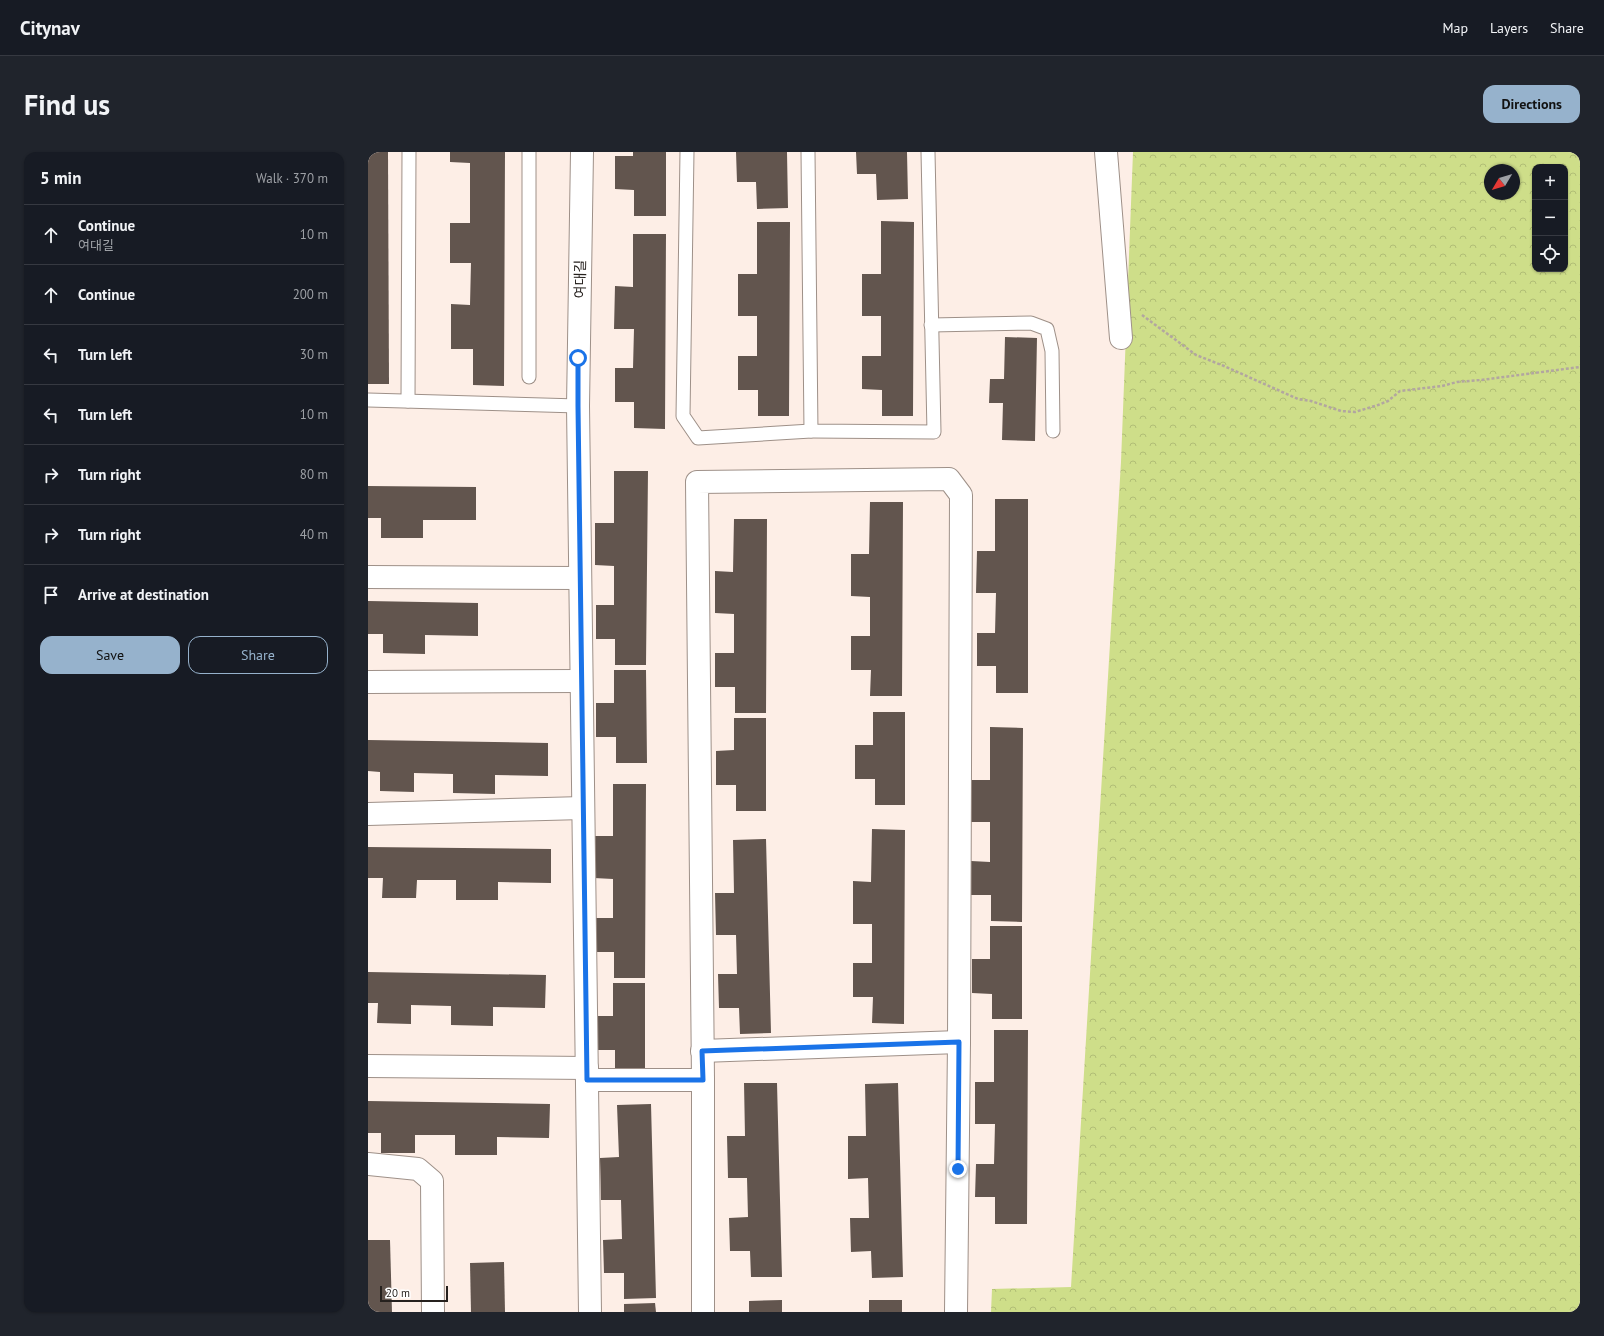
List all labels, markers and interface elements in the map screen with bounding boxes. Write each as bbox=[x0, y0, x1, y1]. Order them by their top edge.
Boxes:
text: Citynav bbox=[20, 16, 80, 40]
text: Map bbox=[1442, 19, 1468, 37]
text: Layers bbox=[1490, 19, 1528, 37]
text: Share bbox=[1550, 19, 1584, 37]
button: Directions bbox=[1483, 85, 1580, 123]
text: Find us bbox=[24, 86, 110, 123]
north arrow bbox=[1484, 164, 1520, 200]
map controls bbox=[1532, 164, 1568, 272]
button: + bbox=[1532, 164, 1568, 200]
text: 5 min bbox=[40, 167, 81, 189]
text: Walk · 370 m bbox=[256, 170, 328, 187]
button: − bbox=[1532, 200, 1568, 236]
text: Continue bbox=[78, 216, 135, 235]
icon: ahead bbox=[40, 224, 62, 246]
text: 10 m bbox=[300, 226, 328, 243]
button: locate bbox=[1532, 236, 1568, 272]
text: 여대길 bbox=[78, 237, 114, 254]
street label: 여대길 bbox=[571, 260, 589, 298]
icon: ahead bbox=[40, 284, 62, 306]
text: Continue bbox=[78, 285, 135, 304]
text: 200 m bbox=[293, 286, 328, 303]
icon: left bbox=[40, 344, 62, 366]
text: Turn left bbox=[78, 345, 132, 364]
text: 30 m bbox=[300, 346, 328, 363]
route start bbox=[569, 349, 587, 367]
icon: left bbox=[40, 404, 62, 426]
text: Turn left bbox=[78, 405, 132, 424]
text: 10 m bbox=[300, 406, 328, 423]
icon: right bbox=[40, 464, 62, 486]
text: Turn right bbox=[78, 465, 141, 484]
text: 80 m bbox=[300, 466, 328, 483]
icon: right bbox=[40, 524, 62, 546]
text: Turn right bbox=[78, 525, 141, 544]
text: 40 m bbox=[300, 526, 328, 543]
icon: arrive bbox=[40, 584, 62, 606]
text: Arrive at destination bbox=[78, 585, 209, 604]
button: Save bbox=[40, 636, 180, 674]
button: Share bbox=[188, 636, 328, 674]
route end bbox=[949, 1160, 967, 1178]
scale bar bbox=[380, 1284, 448, 1303]
text: 20 m bbox=[386, 1286, 410, 1300]

